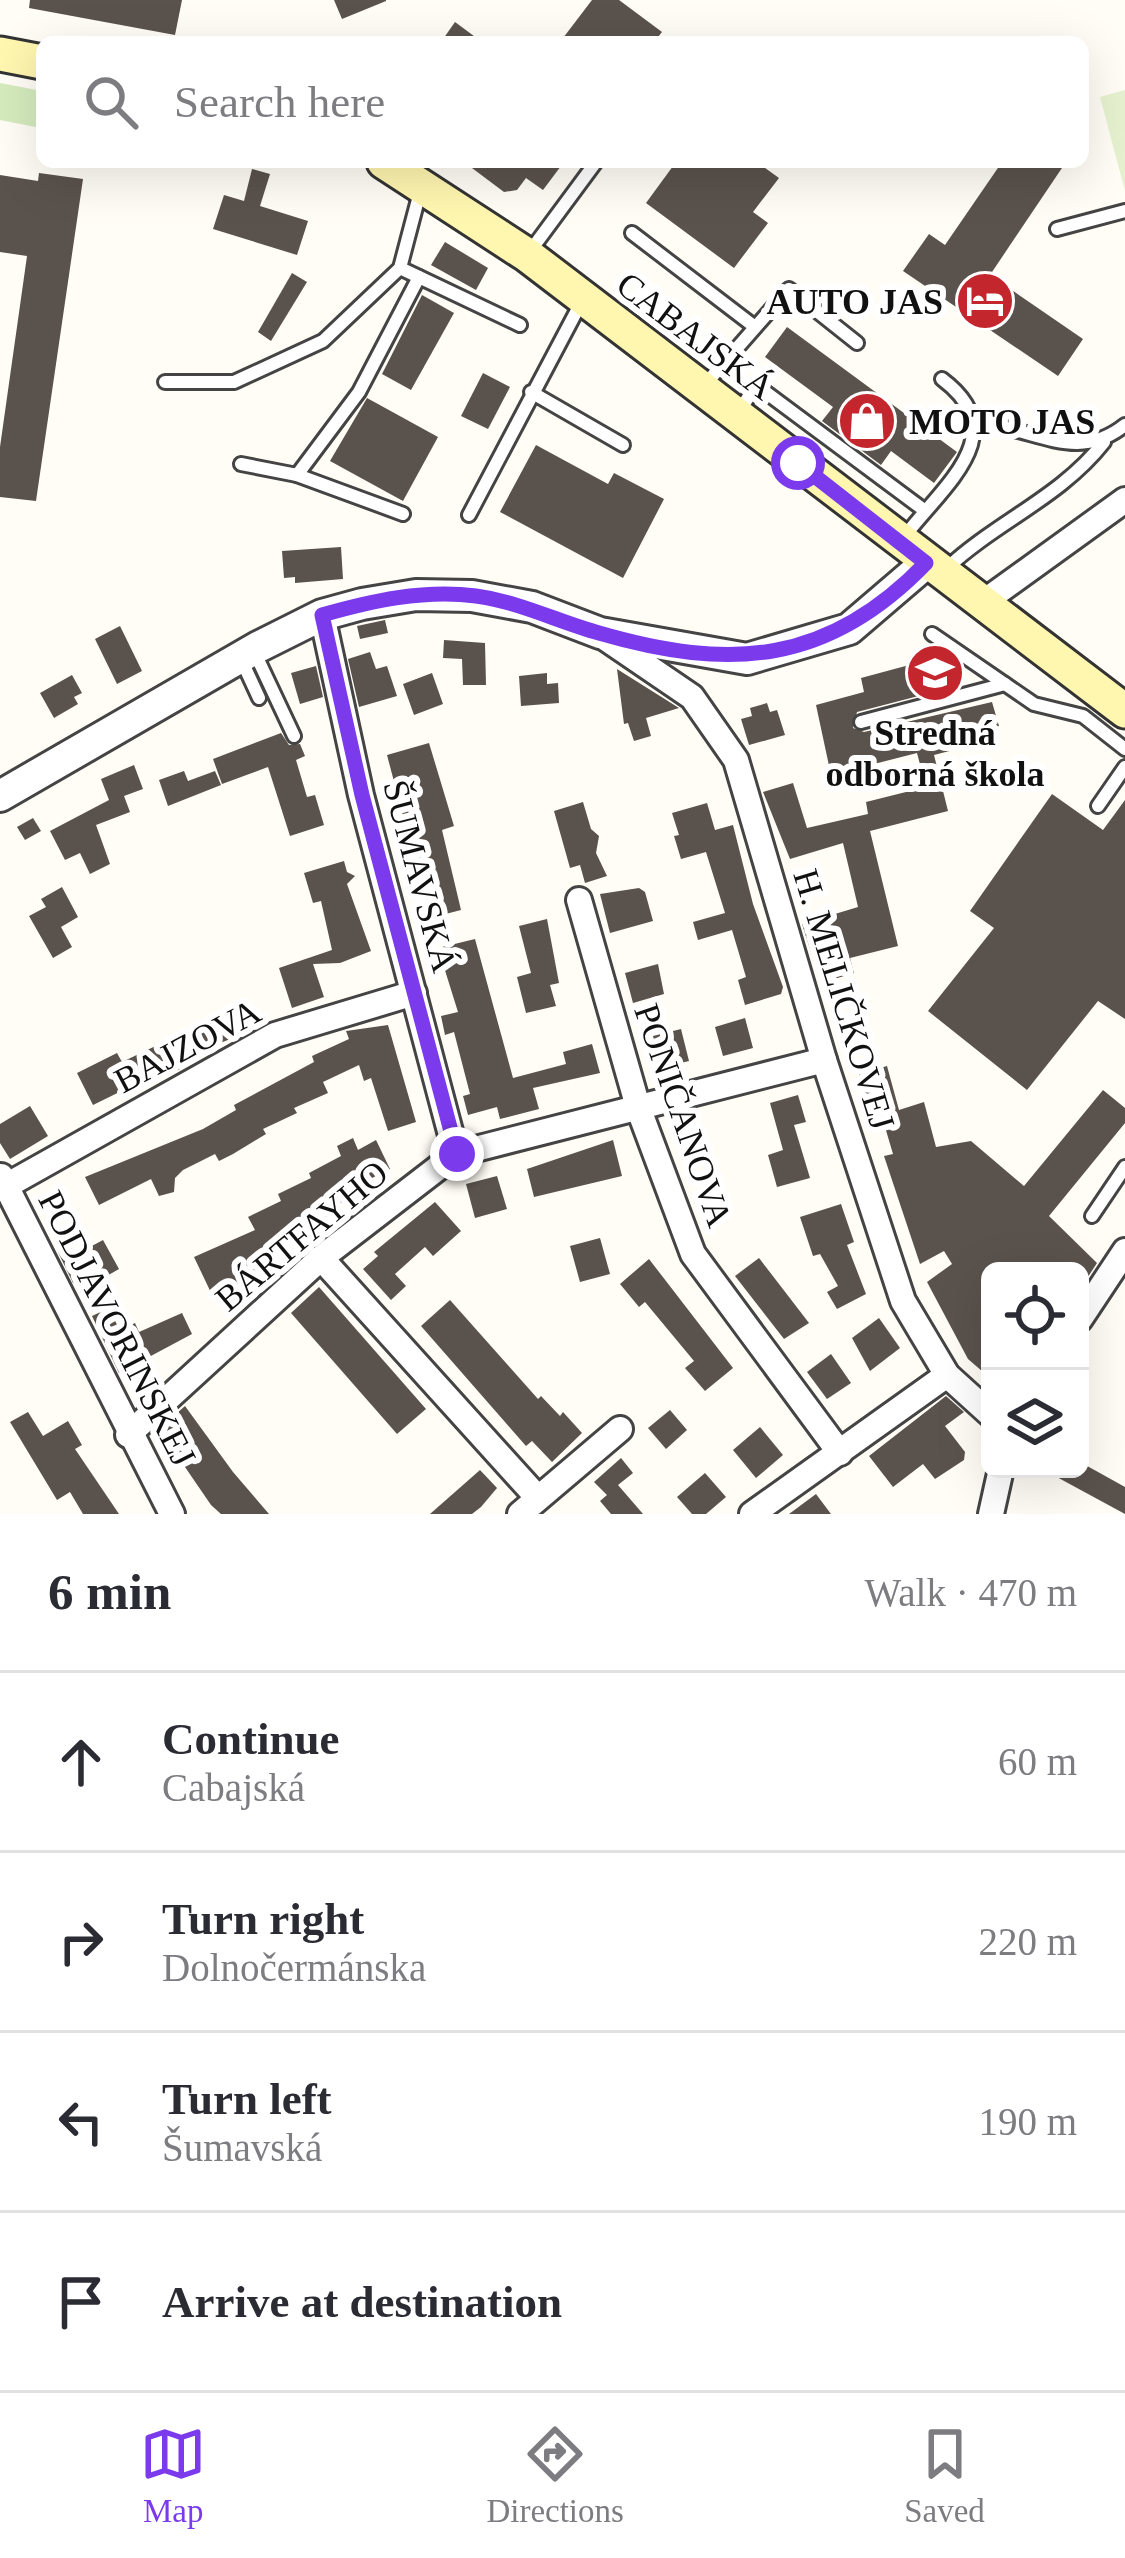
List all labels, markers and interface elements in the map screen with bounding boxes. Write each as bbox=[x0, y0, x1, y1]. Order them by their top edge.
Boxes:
search box bbox=[36, 36, 1089, 168]
icon: search bbox=[78, 69, 144, 135]
text: Search here bbox=[174, 77, 385, 127]
street label: CABAJSKÁ bbox=[609, 264, 782, 408]
hotel icon: AUTO JAS bbox=[954, 270, 1016, 332]
place label: AUTO JAS bbox=[767, 282, 943, 322]
shop icon: MOTO JAS bbox=[836, 390, 898, 452]
place label: MOTO JAS bbox=[909, 402, 1095, 442]
route start bbox=[771, 436, 825, 490]
school or university icon: Stredná odborná škola bbox=[904, 642, 966, 704]
place label: Stredná odborná škola bbox=[825, 713, 1045, 794]
street label: ŠUMAVSKÁ bbox=[375, 776, 465, 977]
street label: H. MELIČKOVEJ bbox=[785, 864, 903, 1134]
street label: BAJZOVA bbox=[108, 991, 267, 1101]
street label: PONIČANOVA bbox=[626, 998, 740, 1232]
route end bbox=[430, 1127, 484, 1181]
street label: BÁRTFAYHO bbox=[208, 1152, 396, 1319]
street label: PODJAVORINSKEJ bbox=[30, 1184, 204, 1473]
map controls bbox=[981, 1262, 1089, 1478]
button: locate bbox=[981, 1262, 1089, 1370]
button: layers bbox=[981, 1370, 1089, 1478]
text: 6 min bbox=[48, 1564, 171, 1620]
text: Walk · 470 m bbox=[865, 1571, 1077, 1614]
text: Continue bbox=[162, 1714, 340, 1764]
icon: ahead bbox=[48, 1729, 114, 1795]
text: 60 m bbox=[998, 1740, 1077, 1783]
text: Cabajská bbox=[162, 1766, 305, 1809]
text: Turn right bbox=[162, 1894, 364, 1944]
icon: right bbox=[48, 1909, 114, 1975]
text: 220 m bbox=[978, 1920, 1077, 1963]
text: Dolnočermánska bbox=[162, 1946, 426, 1989]
text: Turn left bbox=[162, 2074, 332, 2124]
icon: left bbox=[48, 2089, 114, 2155]
text: 190 m bbox=[978, 2100, 1077, 2143]
text: Šumavská bbox=[162, 2126, 322, 2169]
icon: arrive bbox=[48, 2269, 114, 2335]
text: Arrive at destination bbox=[162, 2277, 562, 2327]
tab: Map bbox=[140, 2421, 206, 2530]
tab: Directions bbox=[486, 2421, 624, 2530]
tab: Saved bbox=[904, 2421, 985, 2530]

